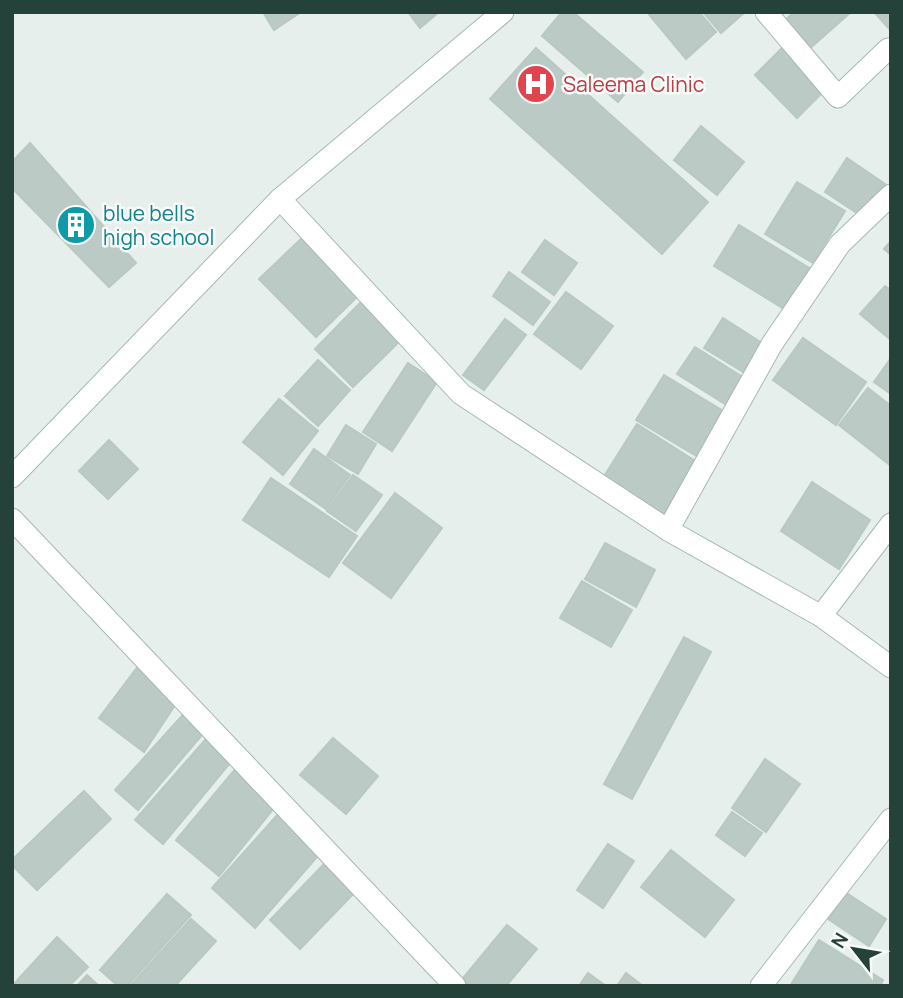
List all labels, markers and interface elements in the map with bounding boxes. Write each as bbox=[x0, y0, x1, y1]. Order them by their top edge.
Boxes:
hospital icon: Saleema Clinic bbox=[515, 63, 557, 105]
place label: Saleema Clinic bbox=[563, 70, 704, 98]
place label: blue bells high school bbox=[103, 199, 214, 251]
building icon: blue bells high school bbox=[55, 204, 97, 246]
north arrow bbox=[819, 914, 889, 984]
text: N bbox=[825, 928, 854, 953]

